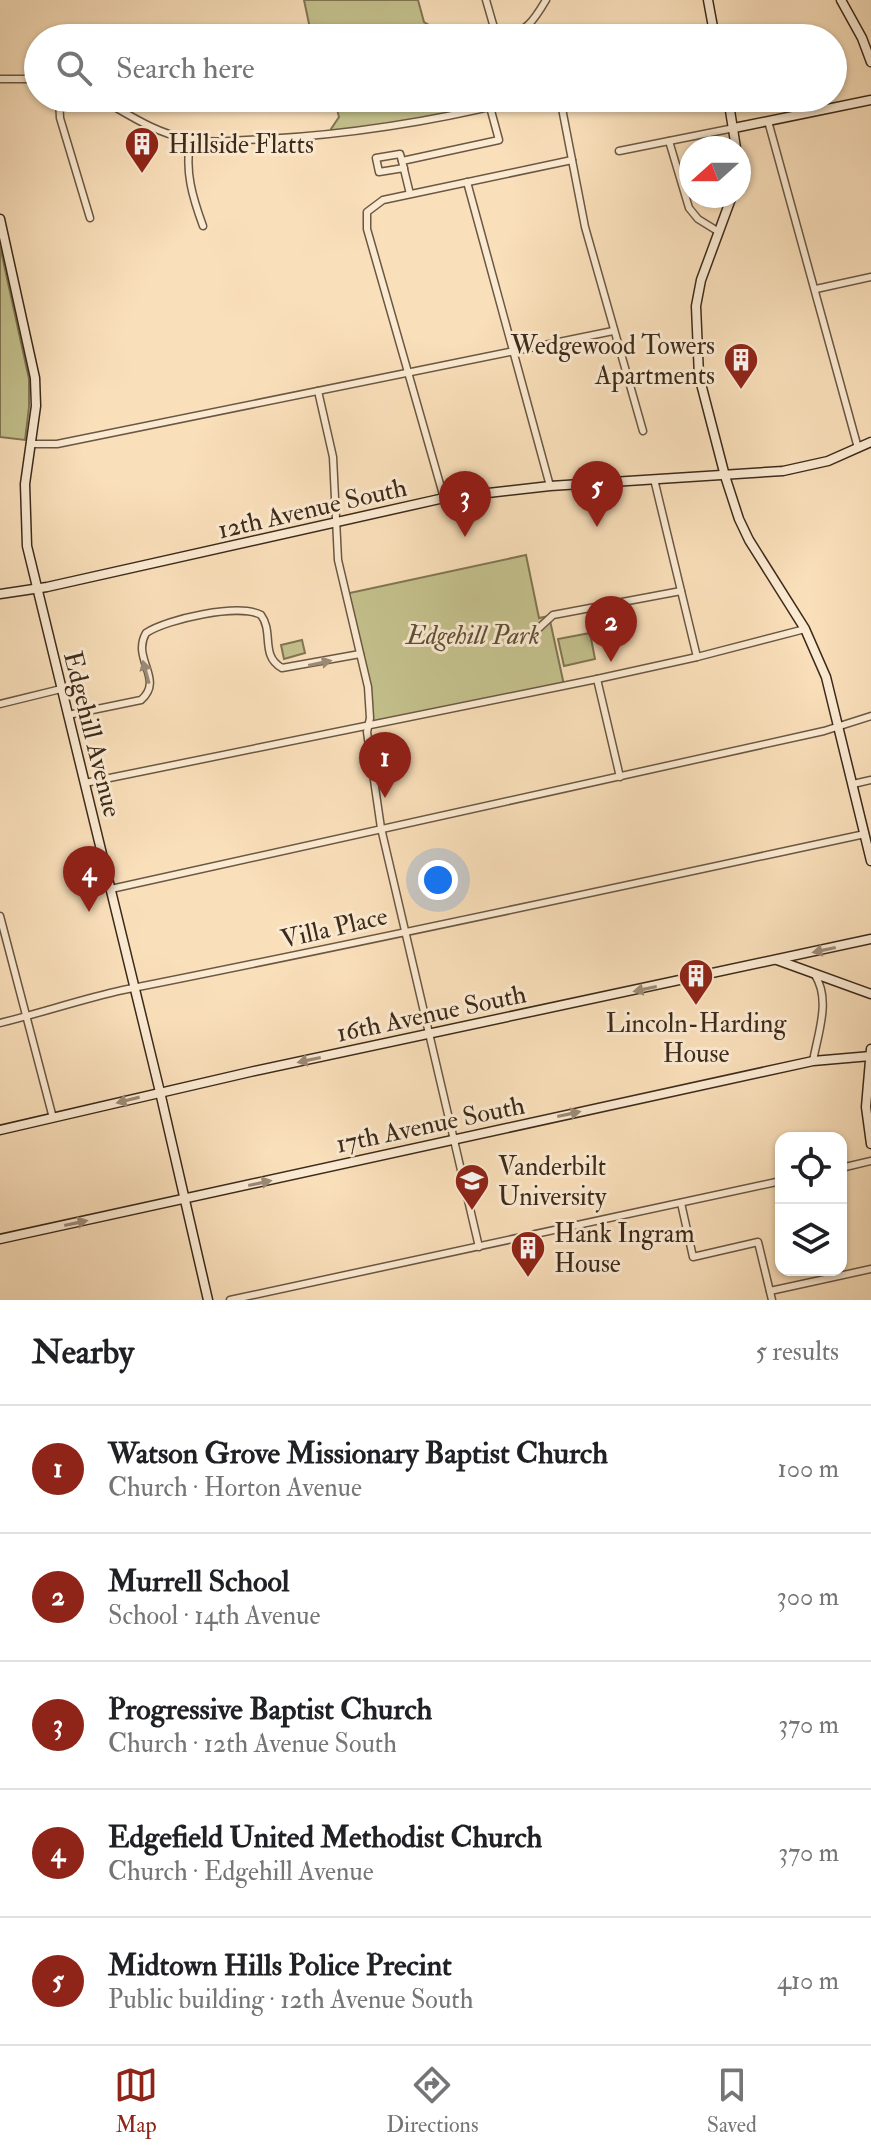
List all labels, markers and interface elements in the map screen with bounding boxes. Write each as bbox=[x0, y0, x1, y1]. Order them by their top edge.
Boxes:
search box bbox=[24, 24, 847, 112]
icon: search bbox=[52, 46, 96, 90]
text: Search here bbox=[116, 50, 255, 87]
building icon: Hillside Flatts bbox=[123, 125, 161, 175]
place label: Hillside Flatts bbox=[168, 129, 314, 161]
north arrow bbox=[679, 136, 751, 208]
place label: Wedgewood Towers Apartments bbox=[510, 330, 715, 393]
building icon: Wedgewood Towers Apartments bbox=[722, 341, 760, 391]
pin: 5 bbox=[571, 461, 623, 527]
pin: 3 bbox=[439, 471, 491, 537]
street label: 12th Avenue South bbox=[215, 472, 410, 546]
pin: 2 bbox=[585, 596, 637, 662]
park label: Edgehill Park bbox=[404, 620, 540, 652]
street label: Edgehill Avenue bbox=[56, 648, 128, 821]
one-way arrow bbox=[307, 656, 332, 668]
one-way arrow bbox=[140, 659, 152, 684]
pin: 1 bbox=[359, 732, 411, 798]
pin: 4 bbox=[63, 846, 115, 912]
your location bbox=[418, 860, 458, 900]
street label: Villa Place bbox=[278, 900, 391, 956]
one-way arrow bbox=[811, 944, 836, 957]
building icon: Lincoln-Harding House bbox=[677, 957, 715, 1007]
street label: 16th Avenue South bbox=[334, 978, 529, 1050]
one-way arrow bbox=[632, 983, 657, 996]
place label: Lincoln-Harding House bbox=[606, 1008, 787, 1070]
one-way arrow bbox=[296, 1054, 321, 1067]
street label: 17th Avenue South bbox=[333, 1089, 528, 1161]
one-way arrow bbox=[115, 1095, 140, 1107]
one-way arrow bbox=[556, 1107, 581, 1120]
map controls bbox=[775, 1132, 847, 1276]
button: locate bbox=[775, 1132, 847, 1204]
place label: Vanderbilt University bbox=[498, 1151, 607, 1213]
school or university icon: Vanderbilt University bbox=[453, 1162, 491, 1212]
one-way arrow bbox=[248, 1176, 273, 1189]
button: layers bbox=[775, 1204, 847, 1276]
one-way arrow bbox=[64, 1216, 89, 1228]
place label: Hank Ingram House bbox=[554, 1218, 695, 1280]
building icon: Hank Ingram House bbox=[509, 1229, 547, 1279]
text: Nearby bbox=[32, 1331, 134, 1374]
text: 5 results bbox=[755, 1336, 839, 1368]
text: Watson Grove Missionary Baptist Church bbox=[108, 1435, 608, 1472]
text: 1 bbox=[53, 1453, 63, 1485]
text: 100 m bbox=[778, 1453, 839, 1485]
text: Church · Horton Avenue bbox=[108, 1472, 362, 1504]
text: Murrell School bbox=[108, 1563, 290, 1600]
text: 2 bbox=[51, 1581, 65, 1613]
text: 300 m bbox=[777, 1581, 839, 1613]
text: School · 14th Avenue bbox=[108, 1600, 320, 1632]
text: Progressive Baptist Church bbox=[108, 1691, 432, 1728]
text: 3 bbox=[53, 1709, 63, 1741]
text: 370 m bbox=[778, 1709, 839, 1741]
text: Church · 12th Avenue South bbox=[108, 1728, 397, 1760]
text: Edgefield United Methodist Church bbox=[108, 1819, 542, 1856]
text: 4 bbox=[51, 1837, 65, 1869]
text: 370 m bbox=[778, 1837, 839, 1869]
text: Church · Edgehill Avenue bbox=[108, 1856, 374, 1888]
text: Midtown Hills Police Precint bbox=[108, 1947, 452, 1984]
text: 5 bbox=[52, 1965, 64, 1997]
text: 410 m bbox=[777, 1965, 839, 1997]
text: Public building · 12th Avenue South bbox=[108, 1984, 473, 2016]
tab: Map bbox=[114, 2063, 158, 2139]
tab: Directions bbox=[386, 2063, 479, 2139]
tab: Saved bbox=[707, 2063, 757, 2139]

